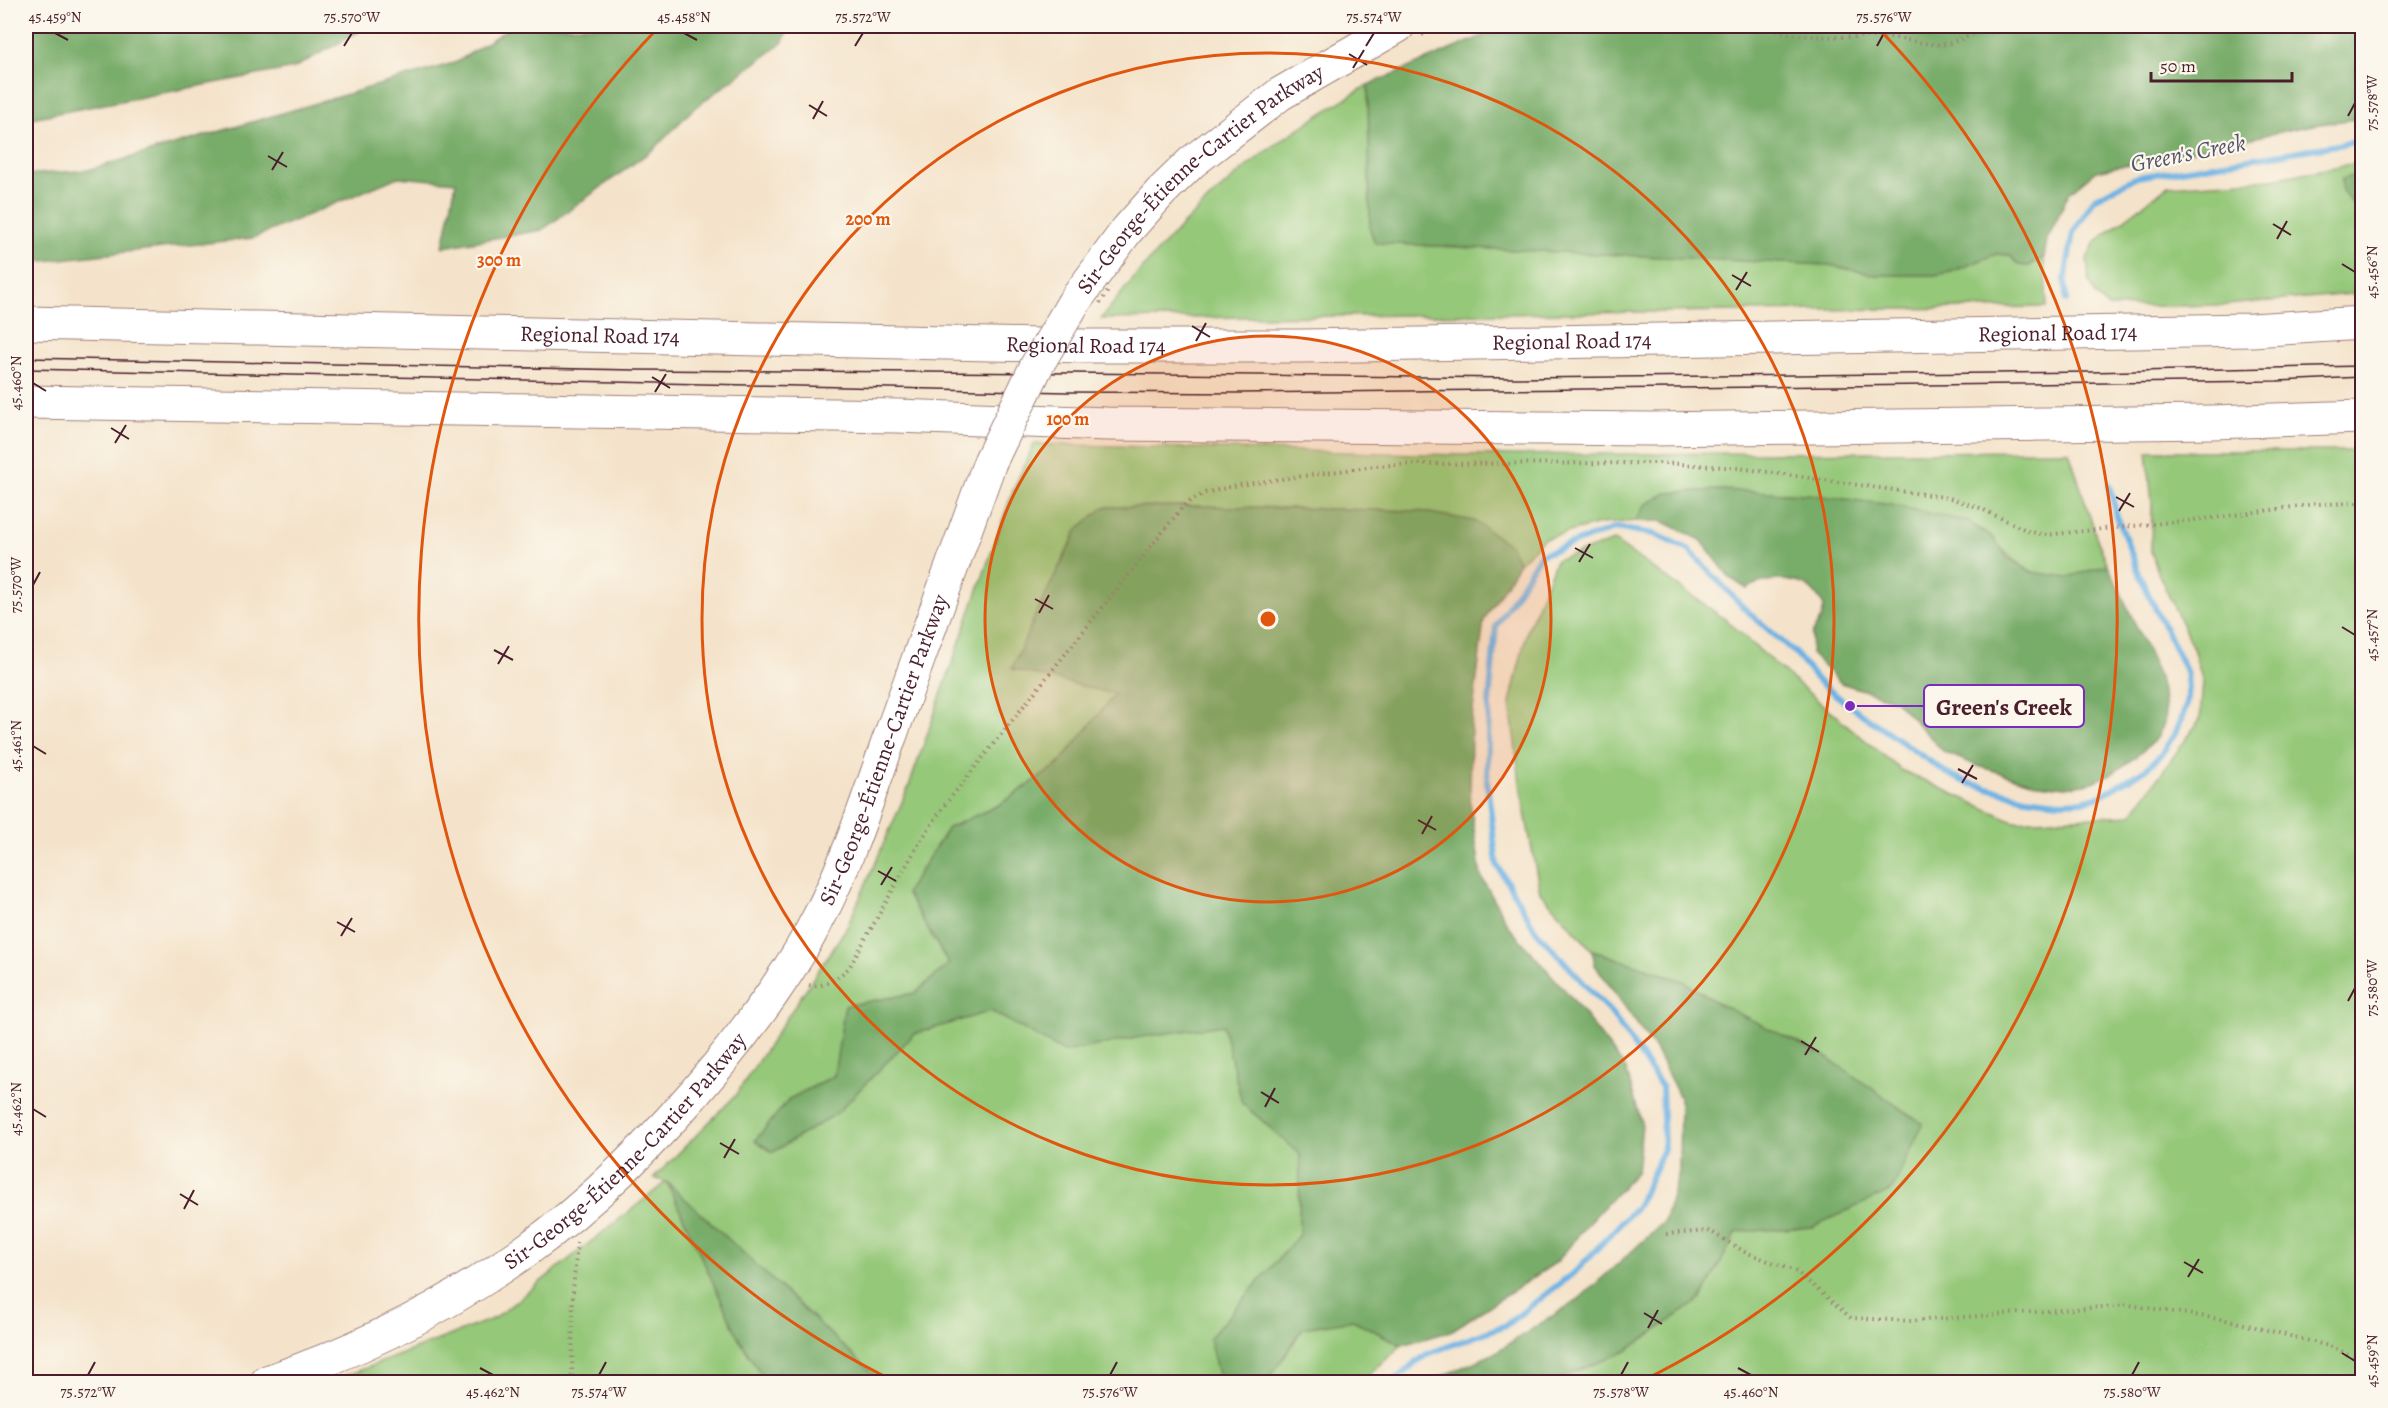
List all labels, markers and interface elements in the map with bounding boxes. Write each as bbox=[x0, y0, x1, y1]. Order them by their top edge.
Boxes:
text: 45.459°N bbox=[28, 7, 82, 27]
text: 75.570°W bbox=[324, 7, 380, 27]
text: 45.458°N bbox=[657, 7, 711, 27]
text: 75.572°W bbox=[835, 7, 891, 27]
text: 75.574°W bbox=[1346, 7, 1402, 27]
text: 75.576°W bbox=[1856, 7, 1912, 27]
scale bar bbox=[2151, 45, 2292, 83]
text: 50 m bbox=[2160, 54, 2196, 78]
street label: Sir-George-Étienne-Cartier Parkway bbox=[1070, 57, 1329, 300]
text: 75.578°W bbox=[2362, 75, 2382, 131]
water label: Green's Creek bbox=[2128, 126, 2249, 180]
text: 200 m bbox=[845, 207, 891, 231]
text: 45.456°N bbox=[2362, 245, 2382, 299]
text: 300 m bbox=[477, 248, 521, 272]
street label: Regional Road 174 bbox=[1978, 317, 2138, 350]
street label: Regional Road 174 bbox=[520, 319, 680, 352]
street label: Regional Road 174 bbox=[1492, 325, 1652, 358]
street label: Regional Road 174 bbox=[1006, 329, 1166, 361]
text: 45.460°N bbox=[6, 355, 26, 410]
text: 100 m bbox=[1047, 407, 1089, 431]
text: 75.570°W bbox=[6, 557, 26, 613]
street label: Sir-George-Étienne-Cartier Parkway bbox=[812, 590, 955, 910]
text: 45.457°N bbox=[2362, 608, 2382, 661]
centre of rings bbox=[1258, 609, 1278, 629]
callout: Green's Creek bbox=[1924, 685, 2084, 727]
text: Green's Creek bbox=[1936, 691, 2072, 723]
text: 45.461°N bbox=[6, 720, 26, 772]
text: 75.580°W bbox=[2362, 959, 2382, 1017]
street label: Sir-George-Étienne-Cartier Parkway bbox=[498, 1026, 753, 1277]
text: 45.462°N bbox=[6, 1082, 26, 1136]
text: 45.459°N bbox=[2362, 1334, 2382, 1388]
text: 75.572°W bbox=[60, 1382, 116, 1402]
text: 45.462°N bbox=[466, 1382, 520, 1402]
text: 75.574°W bbox=[571, 1382, 627, 1402]
text: 75.576°W bbox=[1082, 1382, 1138, 1402]
text: 75.578°W bbox=[1593, 1382, 1649, 1402]
text: 45.460°N bbox=[1724, 1382, 1779, 1402]
text: 75.580°W bbox=[2103, 1382, 2161, 1402]

